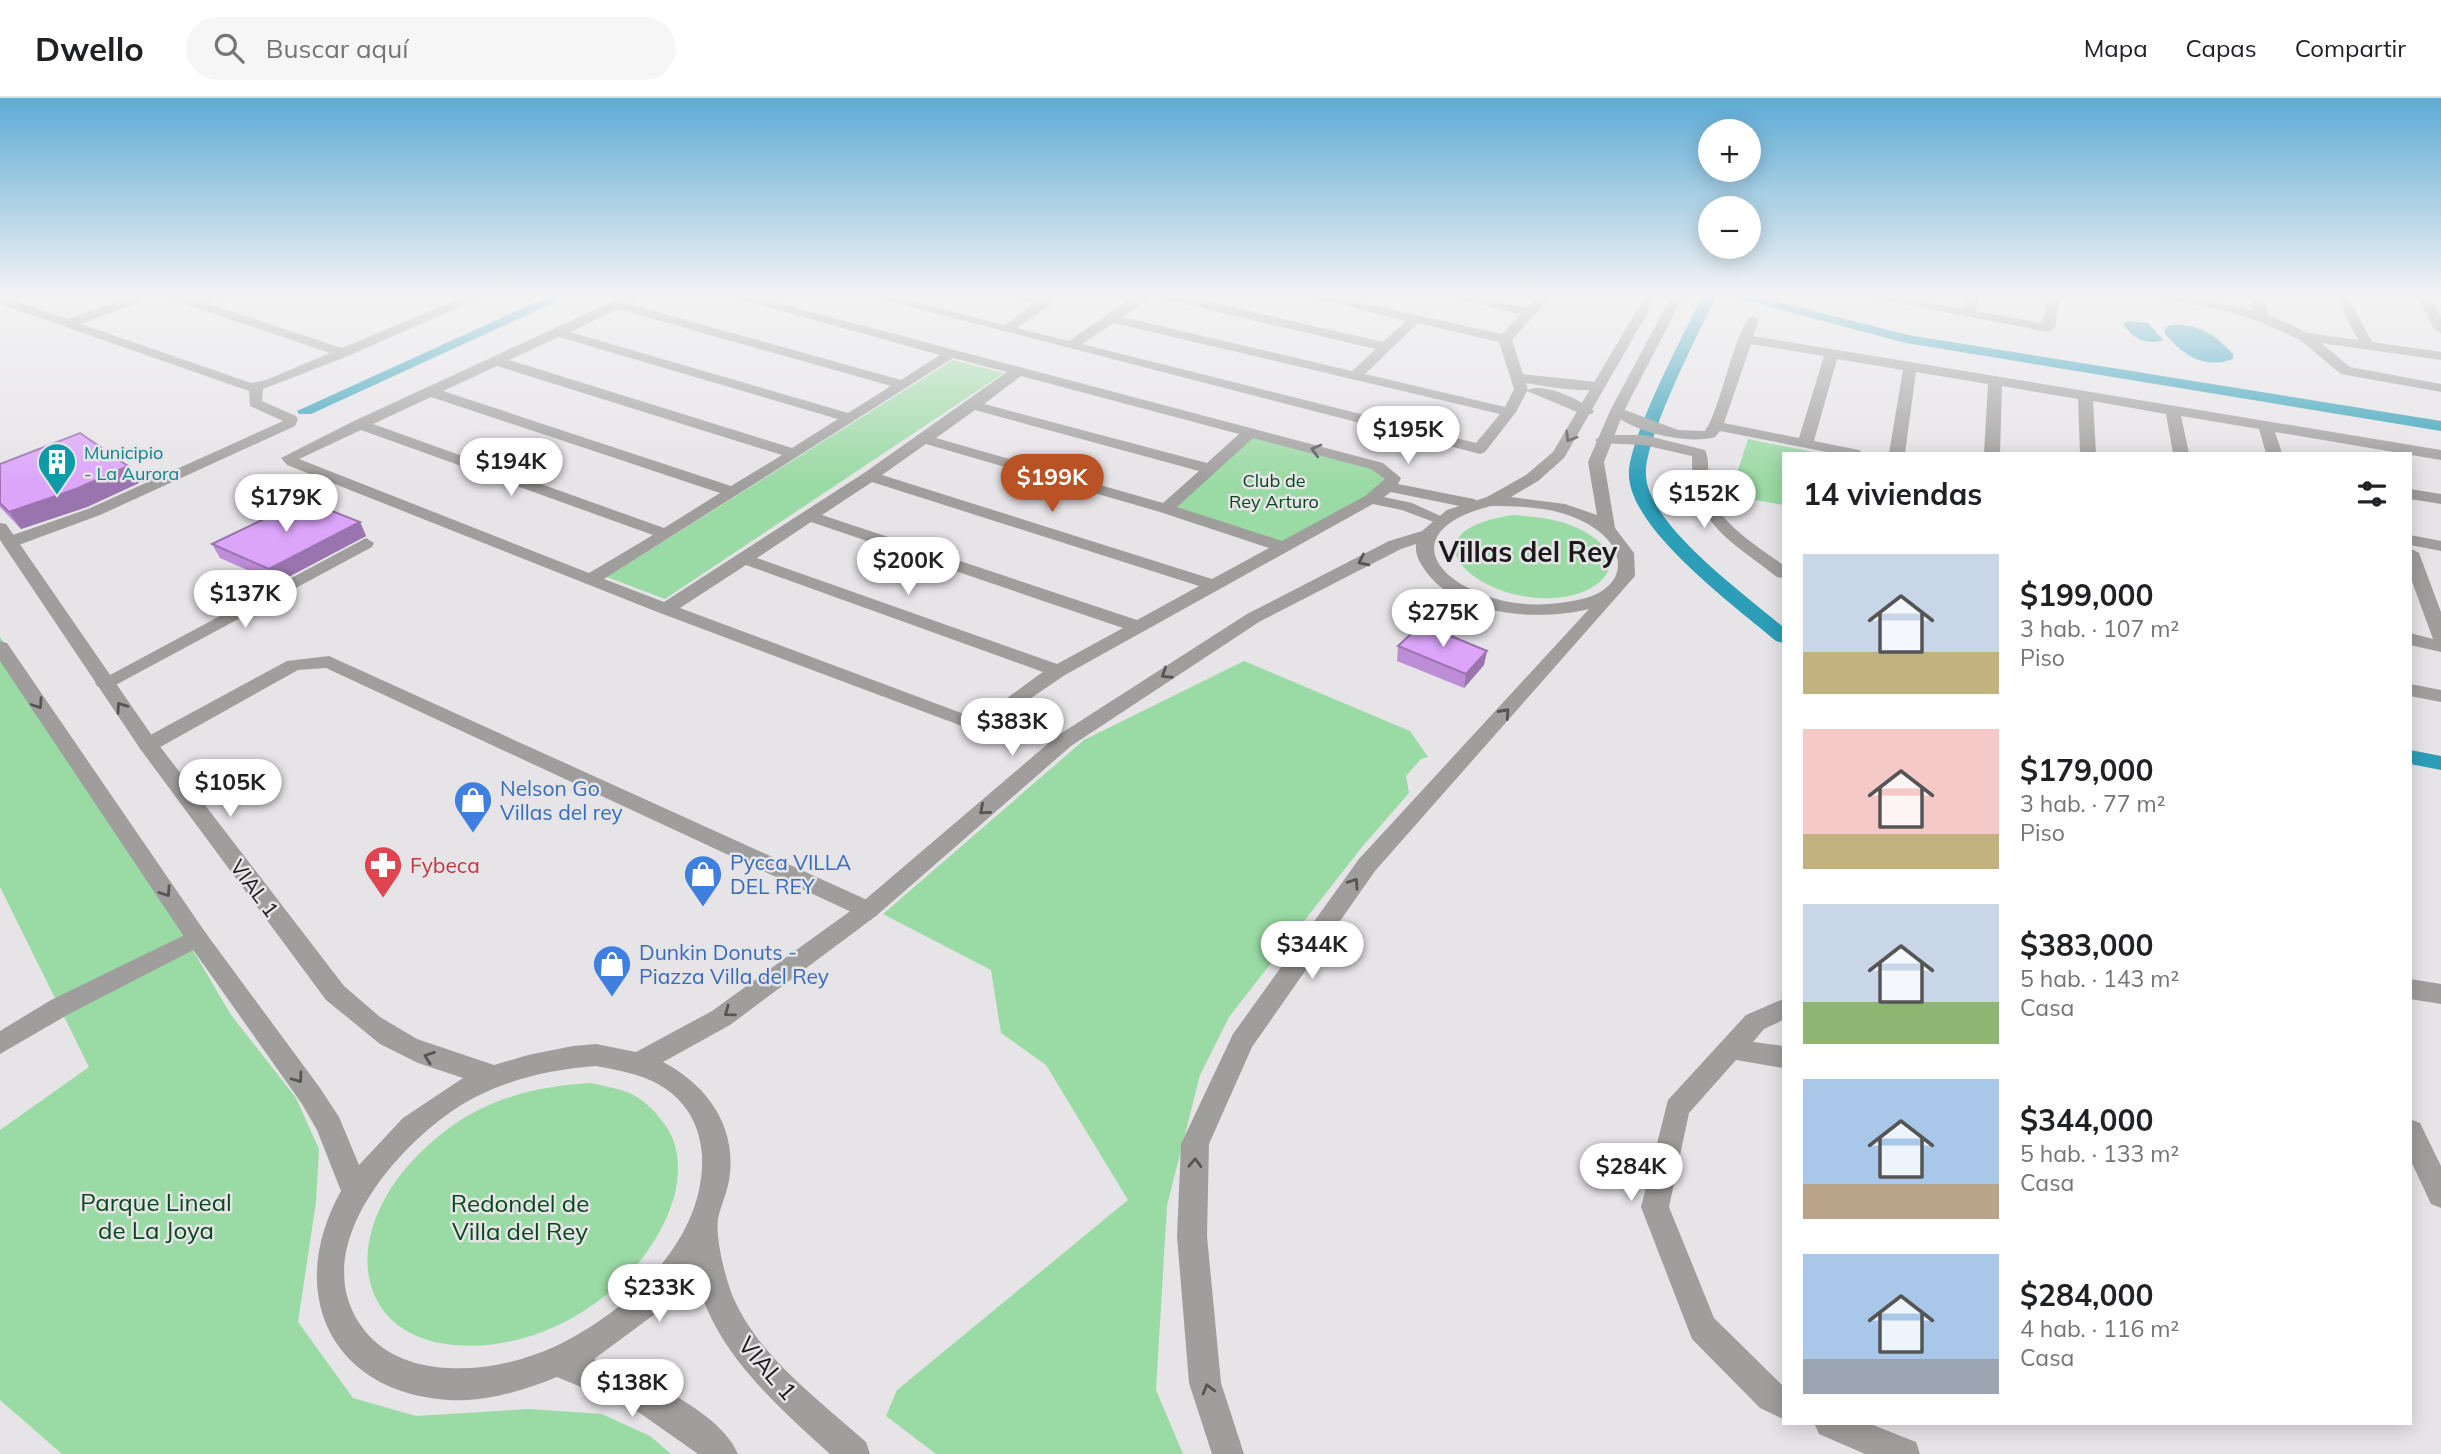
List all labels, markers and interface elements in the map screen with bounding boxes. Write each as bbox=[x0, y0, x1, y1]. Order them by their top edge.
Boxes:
search box bbox=[186, 17, 676, 80]
text: Dwello bbox=[35, 28, 144, 69]
icon: search bbox=[210, 29, 248, 67]
text: Buscar aquí bbox=[266, 32, 408, 65]
text: Mapa bbox=[2084, 33, 2148, 63]
text: Capas bbox=[2186, 33, 2257, 63]
text: Compartir bbox=[2295, 33, 2406, 63]
map controls bbox=[1698, 119, 1761, 259]
button: + bbox=[1698, 119, 1761, 182]
button: − bbox=[1698, 196, 1761, 259]
pin: $195K bbox=[1359, 406, 1457, 466]
text: $195K bbox=[1373, 414, 1443, 443]
one-way arrow bbox=[1566, 430, 1579, 443]
pin: $194K bbox=[462, 438, 560, 498]
building icon: Municipio - La Aurora bbox=[36, 441, 78, 496]
place label: Municipio - La Aurora bbox=[84, 441, 179, 485]
one-way arrow bbox=[1310, 444, 1322, 458]
text: $194K bbox=[476, 446, 546, 475]
pin: $199K bbox=[1003, 454, 1101, 514]
text: $199K bbox=[1017, 462, 1087, 491]
park label: Club de Rey Arturo bbox=[1229, 469, 1319, 513]
pin: $152K bbox=[1655, 470, 1753, 530]
pin: $179K bbox=[237, 474, 335, 534]
text: 14 viviendas bbox=[1803, 475, 1982, 513]
icon: filters bbox=[2353, 475, 2391, 513]
text: $152K bbox=[1669, 478, 1739, 507]
text: $179K bbox=[251, 482, 321, 511]
district label: Villas del Rey bbox=[1438, 534, 1618, 569]
pin: $200K bbox=[859, 538, 957, 597]
text: $200K bbox=[873, 545, 943, 574]
one-way arrow bbox=[1358, 553, 1370, 567]
pin: $137K bbox=[196, 570, 294, 630]
text: $199,000 bbox=[2020, 576, 2153, 614]
text: $137K bbox=[210, 578, 280, 607]
icon: home bbox=[1859, 582, 1943, 666]
pin: $275K bbox=[1394, 589, 1492, 649]
text: $275K bbox=[1408, 597, 1478, 626]
text: 3 hab. · 107 m² bbox=[2020, 614, 2179, 643]
text: Piso bbox=[2020, 643, 2065, 672]
one-way arrow bbox=[1161, 666, 1174, 679]
one-way arrow bbox=[30, 696, 42, 709]
pin: $383K bbox=[963, 698, 1061, 758]
one-way arrow bbox=[117, 702, 129, 715]
text: $383K bbox=[977, 706, 1047, 735]
one-way arrow bbox=[1496, 708, 1509, 721]
text: $179,000 bbox=[2020, 751, 2153, 789]
icon: home bbox=[1859, 757, 1943, 841]
pin: $105K bbox=[181, 760, 279, 819]
text: $105K bbox=[195, 767, 265, 796]
place label: Nelson Go Villas del rey bbox=[500, 775, 623, 825]
shop icon: Nelson Go Villas del rey bbox=[452, 779, 494, 834]
text: 3 hab. · 77 m² bbox=[2020, 789, 2165, 818]
one-way arrow bbox=[979, 802, 992, 814]
text: Piso bbox=[2020, 818, 2065, 847]
pharmacy icon: Fybeca bbox=[362, 844, 404, 899]
place label: Pycca VILLA DEL REY bbox=[730, 849, 852, 899]
place label: Fybeca bbox=[410, 852, 480, 878]
shop icon: Pycca VILLA DEL REY bbox=[682, 853, 724, 908]
street label: VIAL 1 bbox=[225, 854, 285, 922]
one-way arrow bbox=[1346, 878, 1358, 891]
one-way arrow bbox=[158, 885, 171, 898]
pin: $344K bbox=[1263, 922, 1361, 981]
text: $383,000 bbox=[2020, 926, 2153, 964]
text: $344K bbox=[1277, 929, 1347, 958]
icon: home bbox=[1859, 932, 1943, 1016]
place label: Dunkin Donuts - Piazza Villa del Rey bbox=[639, 939, 829, 989]
shop icon: Dunkin Donuts - Piazza Villa del Rey bbox=[591, 943, 633, 998]
text: 5 hab. · 143 m² bbox=[2020, 964, 2179, 993]
text: Casa bbox=[2020, 993, 2074, 1022]
one-way arrow bbox=[724, 1004, 737, 1016]
one-way arrow bbox=[423, 1051, 435, 1065]
one-way arrow bbox=[290, 1070, 302, 1082]
text: $344,000 bbox=[2020, 1101, 2153, 1139]
icon: home bbox=[1859, 1107, 1943, 1191]
text: 5 hab. · 133 m² bbox=[2020, 1139, 2179, 1168]
pin: $284K bbox=[1582, 1144, 1680, 1203]
text: $284K bbox=[1596, 1151, 1666, 1180]
one-way arrow bbox=[1187, 1157, 1202, 1168]
text: Casa bbox=[2020, 1168, 2074, 1197]
park label: Parque Lineal de La Joya bbox=[80, 1187, 232, 1245]
park label: Redondel de Villa del Rey bbox=[451, 1188, 589, 1246]
pin: $233K bbox=[610, 1264, 708, 1324]
text: $233K bbox=[624, 1272, 694, 1301]
text: $284,000 bbox=[2020, 1276, 2153, 1314]
icon: home bbox=[1859, 1282, 1943, 1366]
text: 4 hab. · 116 m² bbox=[2020, 1314, 2179, 1343]
street label: VIAL 1 bbox=[732, 1330, 804, 1406]
text: Casa bbox=[2020, 1343, 2074, 1372]
pin: $138K bbox=[583, 1360, 681, 1419]
text: $138K bbox=[597, 1367, 667, 1396]
one-way arrow bbox=[1201, 1383, 1216, 1395]

